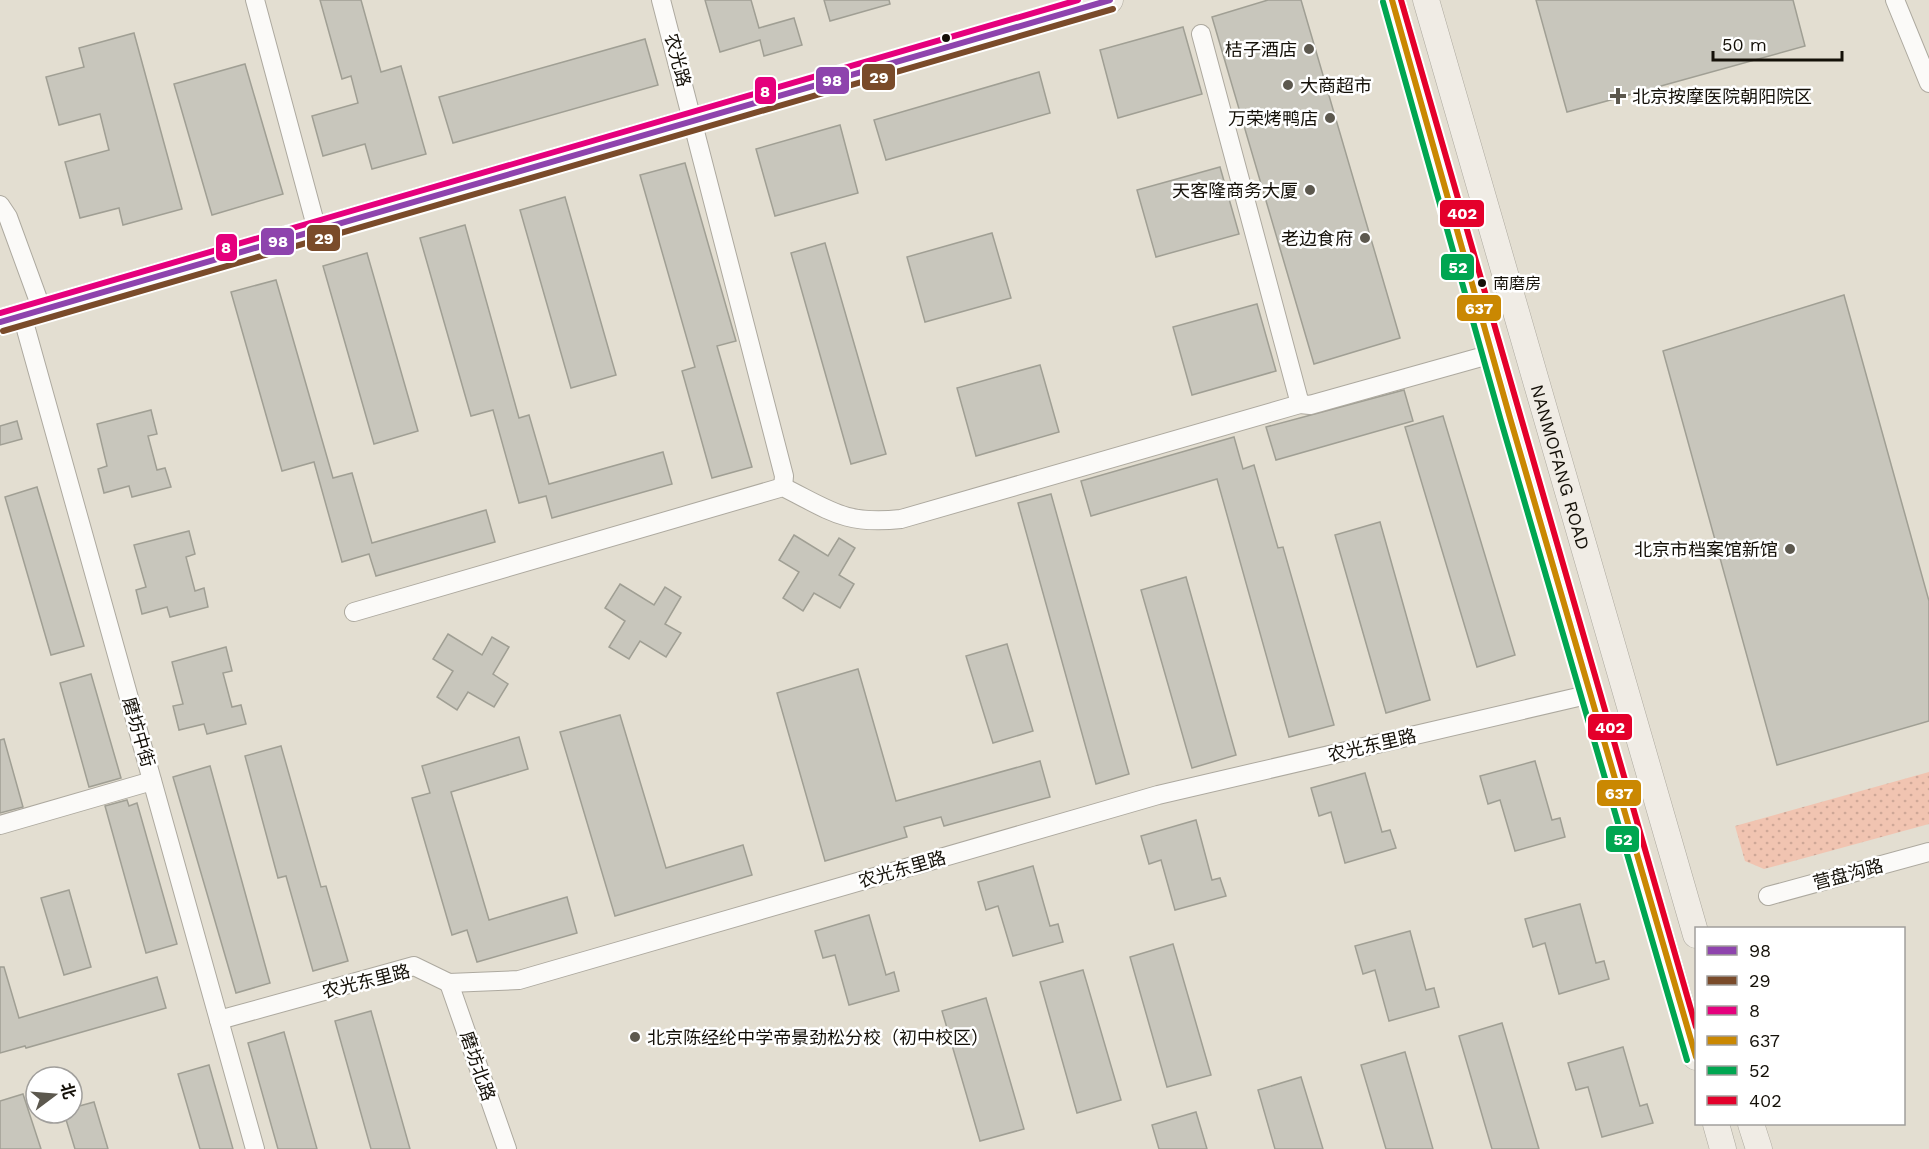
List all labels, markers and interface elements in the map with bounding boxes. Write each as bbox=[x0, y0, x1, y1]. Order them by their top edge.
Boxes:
scale bar bbox=[1713, 24, 1842, 62]
street label: 农光路 bbox=[661, 31, 695, 89]
unlabelled marker bbox=[940, 32, 952, 44]
text: 50 m bbox=[1722, 34, 1767, 55]
place label: 桔子酒店 bbox=[1225, 39, 1297, 60]
marker: 桔子酒店 bbox=[1302, 42, 1316, 56]
line badge: 29 bbox=[861, 63, 896, 91]
line badge: 98 bbox=[815, 66, 850, 95]
text: 29 bbox=[869, 68, 889, 87]
text: 98 bbox=[822, 71, 842, 90]
place label: 大商超市 bbox=[1300, 75, 1372, 96]
line badge: 8 bbox=[754, 76, 777, 105]
marker: 大商超市 bbox=[1281, 78, 1295, 92]
text: 8 bbox=[760, 82, 770, 101]
place label: 北京按摩医院朝阳院区 bbox=[1632, 86, 1812, 107]
marker: 北京按摩医院朝阳院区 bbox=[1609, 87, 1627, 105]
place label: 万荣烤鸭店 bbox=[1228, 108, 1318, 129]
marker: 万荣烤鸭店 bbox=[1323, 111, 1337, 125]
place label: 天客隆商务大厦 bbox=[1172, 180, 1298, 201]
marker: 天客隆商务大厦 bbox=[1303, 183, 1317, 197]
line badge: 402 bbox=[1439, 199, 1485, 228]
text: 402 bbox=[1447, 204, 1477, 223]
line badge: 29 bbox=[306, 224, 341, 252]
line badge: 98 bbox=[260, 227, 295, 256]
place label: 老边食府 bbox=[1281, 228, 1353, 249]
text: 29 bbox=[314, 229, 334, 248]
marker: 老边食府 bbox=[1358, 231, 1372, 245]
text: 98 bbox=[268, 232, 288, 251]
line badge: 8 bbox=[215, 233, 238, 262]
text: 8 bbox=[221, 238, 231, 257]
line badge: 52 bbox=[1440, 253, 1475, 281]
text: 52 bbox=[1449, 258, 1467, 277]
place label: 南磨房 bbox=[1493, 274, 1541, 293]
marker: 南磨房 bbox=[1476, 277, 1488, 289]
line badge: 637 bbox=[1456, 294, 1502, 322]
text: 637 bbox=[1465, 299, 1494, 318]
street label: NANMOFANG ROAD bbox=[1527, 382, 1595, 552]
place label: 北京市档案馆新馆 bbox=[1634, 539, 1778, 560]
marker: 北京市档案馆新馆 bbox=[1783, 542, 1797, 556]
street label: 磨坊中街 bbox=[119, 695, 159, 769]
line badge: 402 bbox=[1587, 713, 1633, 741]
text: 402 bbox=[1595, 718, 1625, 737]
street label: 农光东里路 bbox=[1326, 725, 1418, 765]
line badge: 637 bbox=[1596, 779, 1642, 807]
text: 637 bbox=[1605, 784, 1634, 803]
line badge: 52 bbox=[1605, 825, 1640, 853]
text: 52 bbox=[1614, 830, 1632, 849]
street label: 农光东里路 bbox=[856, 847, 948, 891]
street label: 营盘沟路 bbox=[1811, 855, 1885, 893]
legend bbox=[1695, 927, 1905, 1125]
text: 98 bbox=[1749, 940, 1771, 961]
street label: 农光东里路 bbox=[320, 960, 412, 1002]
text: 29 bbox=[1749, 970, 1771, 991]
text: 8 bbox=[1749, 1000, 1760, 1021]
place label: 北京陈经纶中学帝景劲松分校（初中校区） bbox=[647, 1027, 989, 1048]
street label: 磨坊北路 bbox=[456, 1029, 500, 1103]
marker: 北京陈经纶中学帝景劲松分校（初中校区） bbox=[628, 1030, 642, 1044]
text: 637 bbox=[1749, 1030, 1780, 1051]
text: 52 bbox=[1749, 1060, 1770, 1081]
north arrow bbox=[24, 1065, 84, 1125]
text: 北 bbox=[57, 1081, 79, 1101]
text: 402 bbox=[1749, 1090, 1782, 1111]

